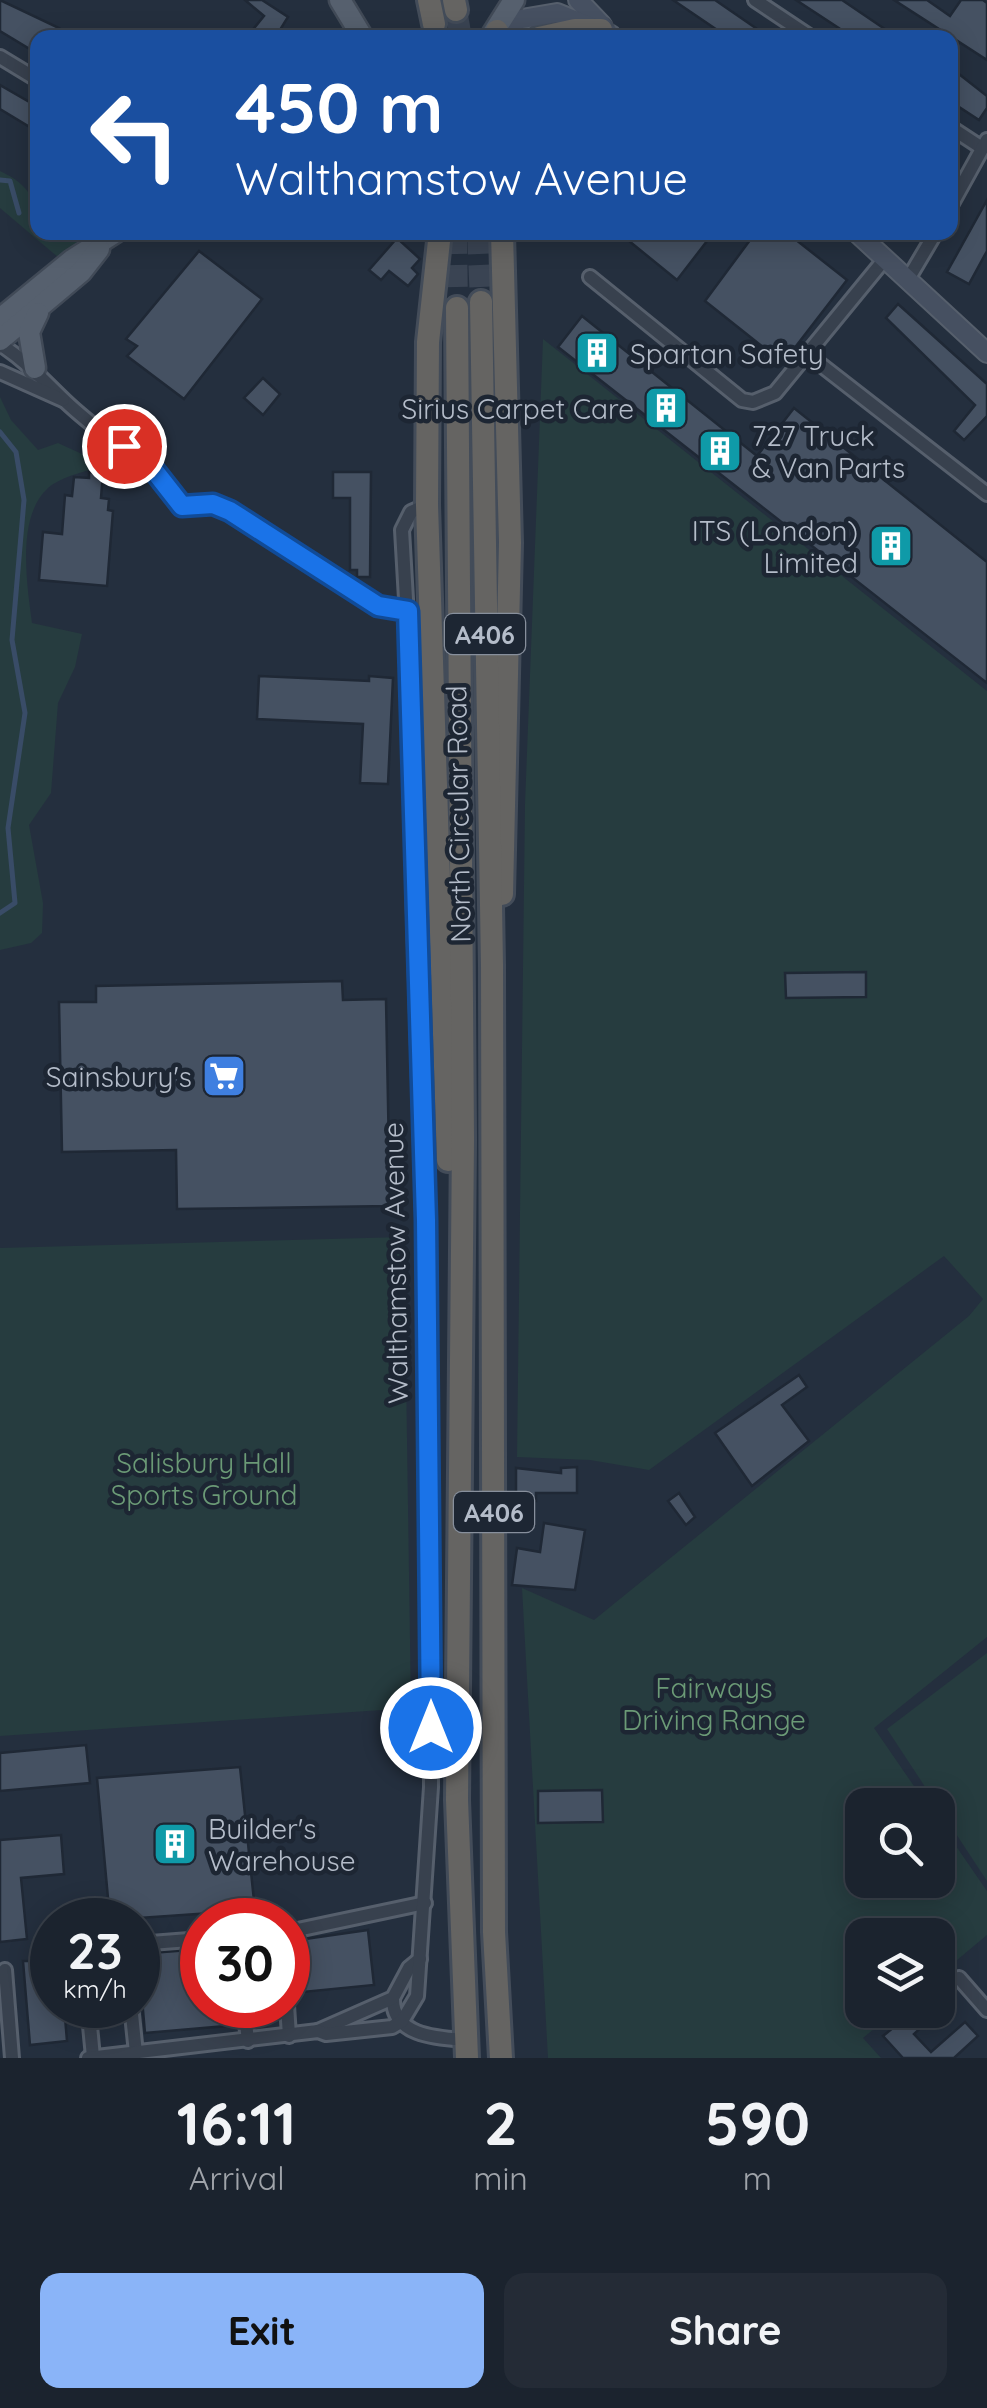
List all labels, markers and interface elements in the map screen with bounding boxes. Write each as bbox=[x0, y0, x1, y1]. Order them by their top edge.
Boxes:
text: 450 m bbox=[235, 63, 444, 151]
icon: left bbox=[70, 70, 200, 200]
text: Walthamstow Avenue bbox=[235, 150, 688, 206]
building icon: Spartan Safety bbox=[574, 330, 620, 376]
place label: Spartan Safety bbox=[630, 336, 824, 371]
building icon: Sirius Carpet Care bbox=[643, 385, 689, 431]
place label: Sirius Carpet Care bbox=[402, 391, 634, 426]
pin bbox=[82, 404, 167, 489]
place label: 727 Truck & Van Parts bbox=[752, 418, 905, 485]
icon: arrive bbox=[97, 419, 152, 474]
building icon: 727 Truck & Van Parts bbox=[697, 428, 743, 474]
place label: ITS (London) Limited bbox=[692, 513, 858, 580]
building icon: ITS (London) Limited bbox=[868, 523, 914, 569]
road number: A406 bbox=[445, 614, 525, 654]
street label: North Circular Road bbox=[438, 685, 478, 943]
supermarket icon: Sainsbury's bbox=[201, 1053, 247, 1099]
place label: Sainsbury's bbox=[46, 1059, 192, 1094]
street label: Walthamstow Avenue bbox=[375, 1122, 415, 1404]
park label: Salisbury Hall Sports Ground bbox=[111, 1445, 297, 1512]
road number: A406 bbox=[454, 1492, 534, 1532]
park label: Fairways Driving Range bbox=[622, 1670, 806, 1737]
position arrow bbox=[379, 1676, 483, 1780]
map controls bbox=[845, 1788, 955, 2028]
button: search bbox=[845, 1788, 955, 1898]
place label: Builder's Warehouse bbox=[208, 1811, 355, 1878]
building icon: Builder's Warehouse bbox=[152, 1821, 198, 1867]
speed limit sign: 30 bbox=[180, 1898, 310, 2028]
button: layers bbox=[845, 1918, 955, 2028]
text: 23 bbox=[67, 1919, 123, 1982]
text: km/h bbox=[63, 1973, 127, 2004]
text: 16:11 bbox=[177, 2085, 296, 2160]
text: 2 bbox=[483, 2085, 518, 2160]
text: 590 bbox=[705, 2085, 810, 2160]
text: Arrival bbox=[189, 2158, 285, 2198]
text: min bbox=[473, 2158, 528, 2198]
text: m bbox=[743, 2158, 772, 2198]
button: Exit bbox=[40, 2273, 484, 2388]
button: Share bbox=[504, 2273, 947, 2388]

